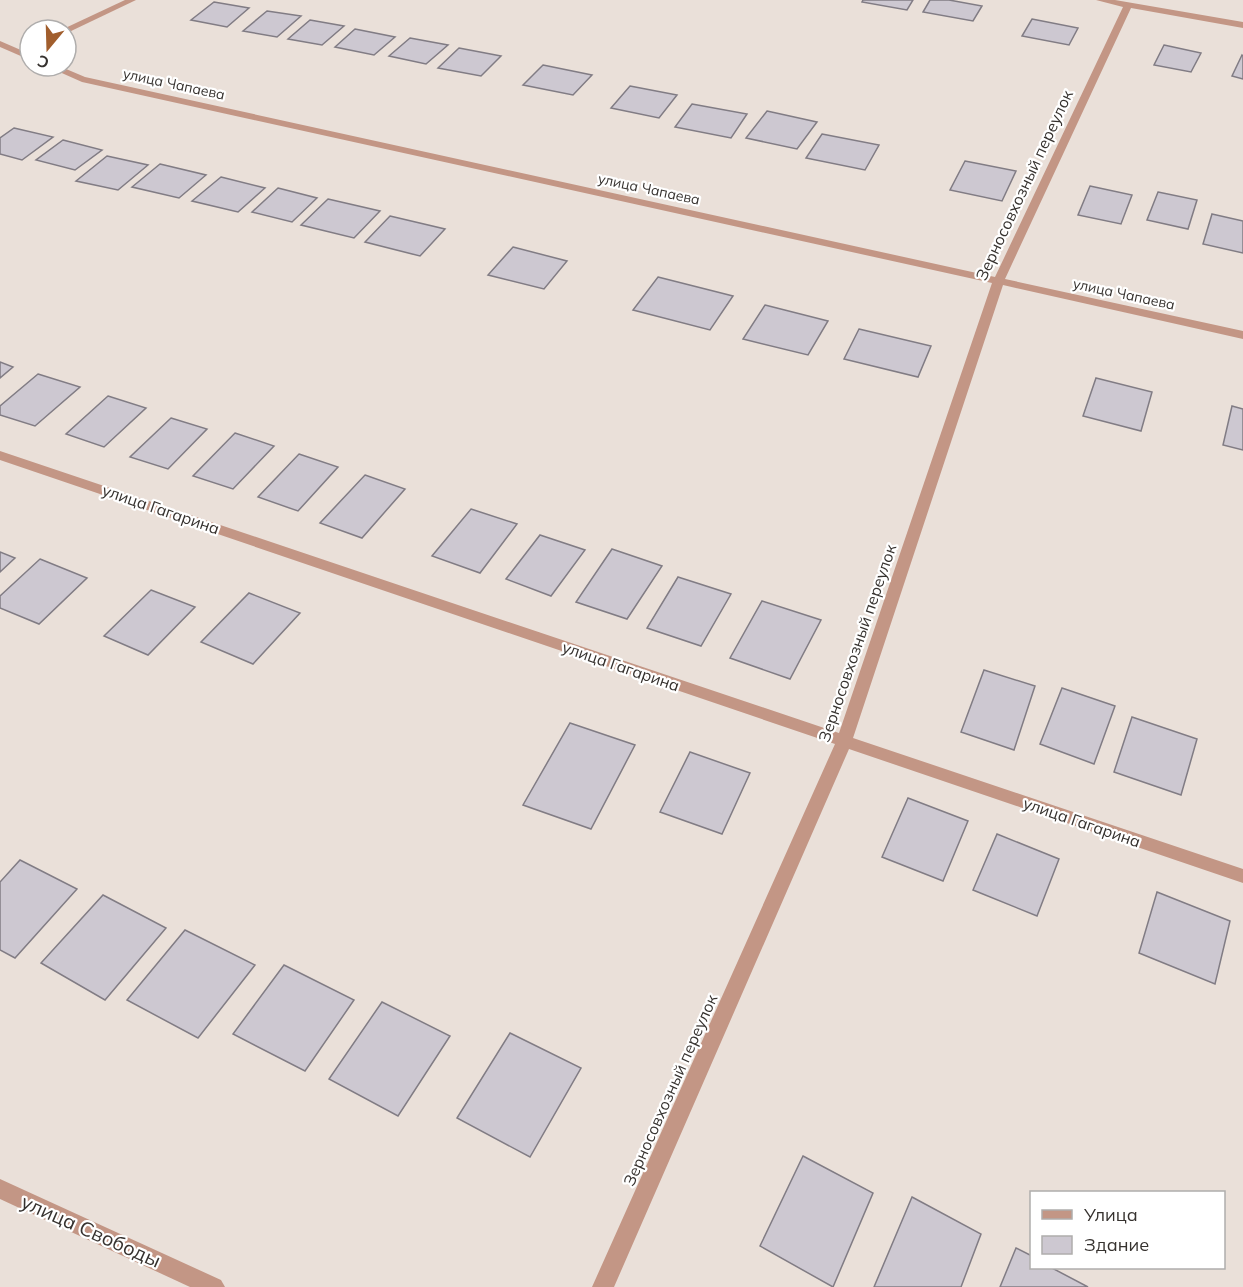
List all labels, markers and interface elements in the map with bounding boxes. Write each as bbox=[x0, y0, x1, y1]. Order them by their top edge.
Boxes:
north arrow bbox=[18, 18, 78, 78]
text: С bbox=[35, 51, 52, 73]
street label: улица Чапаева bbox=[121, 64, 227, 104]
street label: Зерносовхозный переулок bbox=[971, 86, 1077, 283]
street label: улица Чапаева bbox=[596, 169, 702, 209]
street label: улица Чапаева bbox=[1071, 274, 1177, 314]
street label: улица Гагарина bbox=[100, 480, 222, 538]
street label: Зерносовхозный переулок bbox=[814, 541, 900, 744]
street label: улица Гагарина bbox=[560, 637, 682, 695]
street label: улица Гагарина bbox=[1021, 793, 1143, 851]
street label: Зерносовхозный переулок bbox=[619, 991, 722, 1189]
street label: улица Свободы bbox=[17, 1189, 165, 1273]
legend bbox=[1030, 1191, 1225, 1269]
text: Улица bbox=[1083, 1203, 1138, 1226]
text: Здание bbox=[1084, 1233, 1149, 1256]

